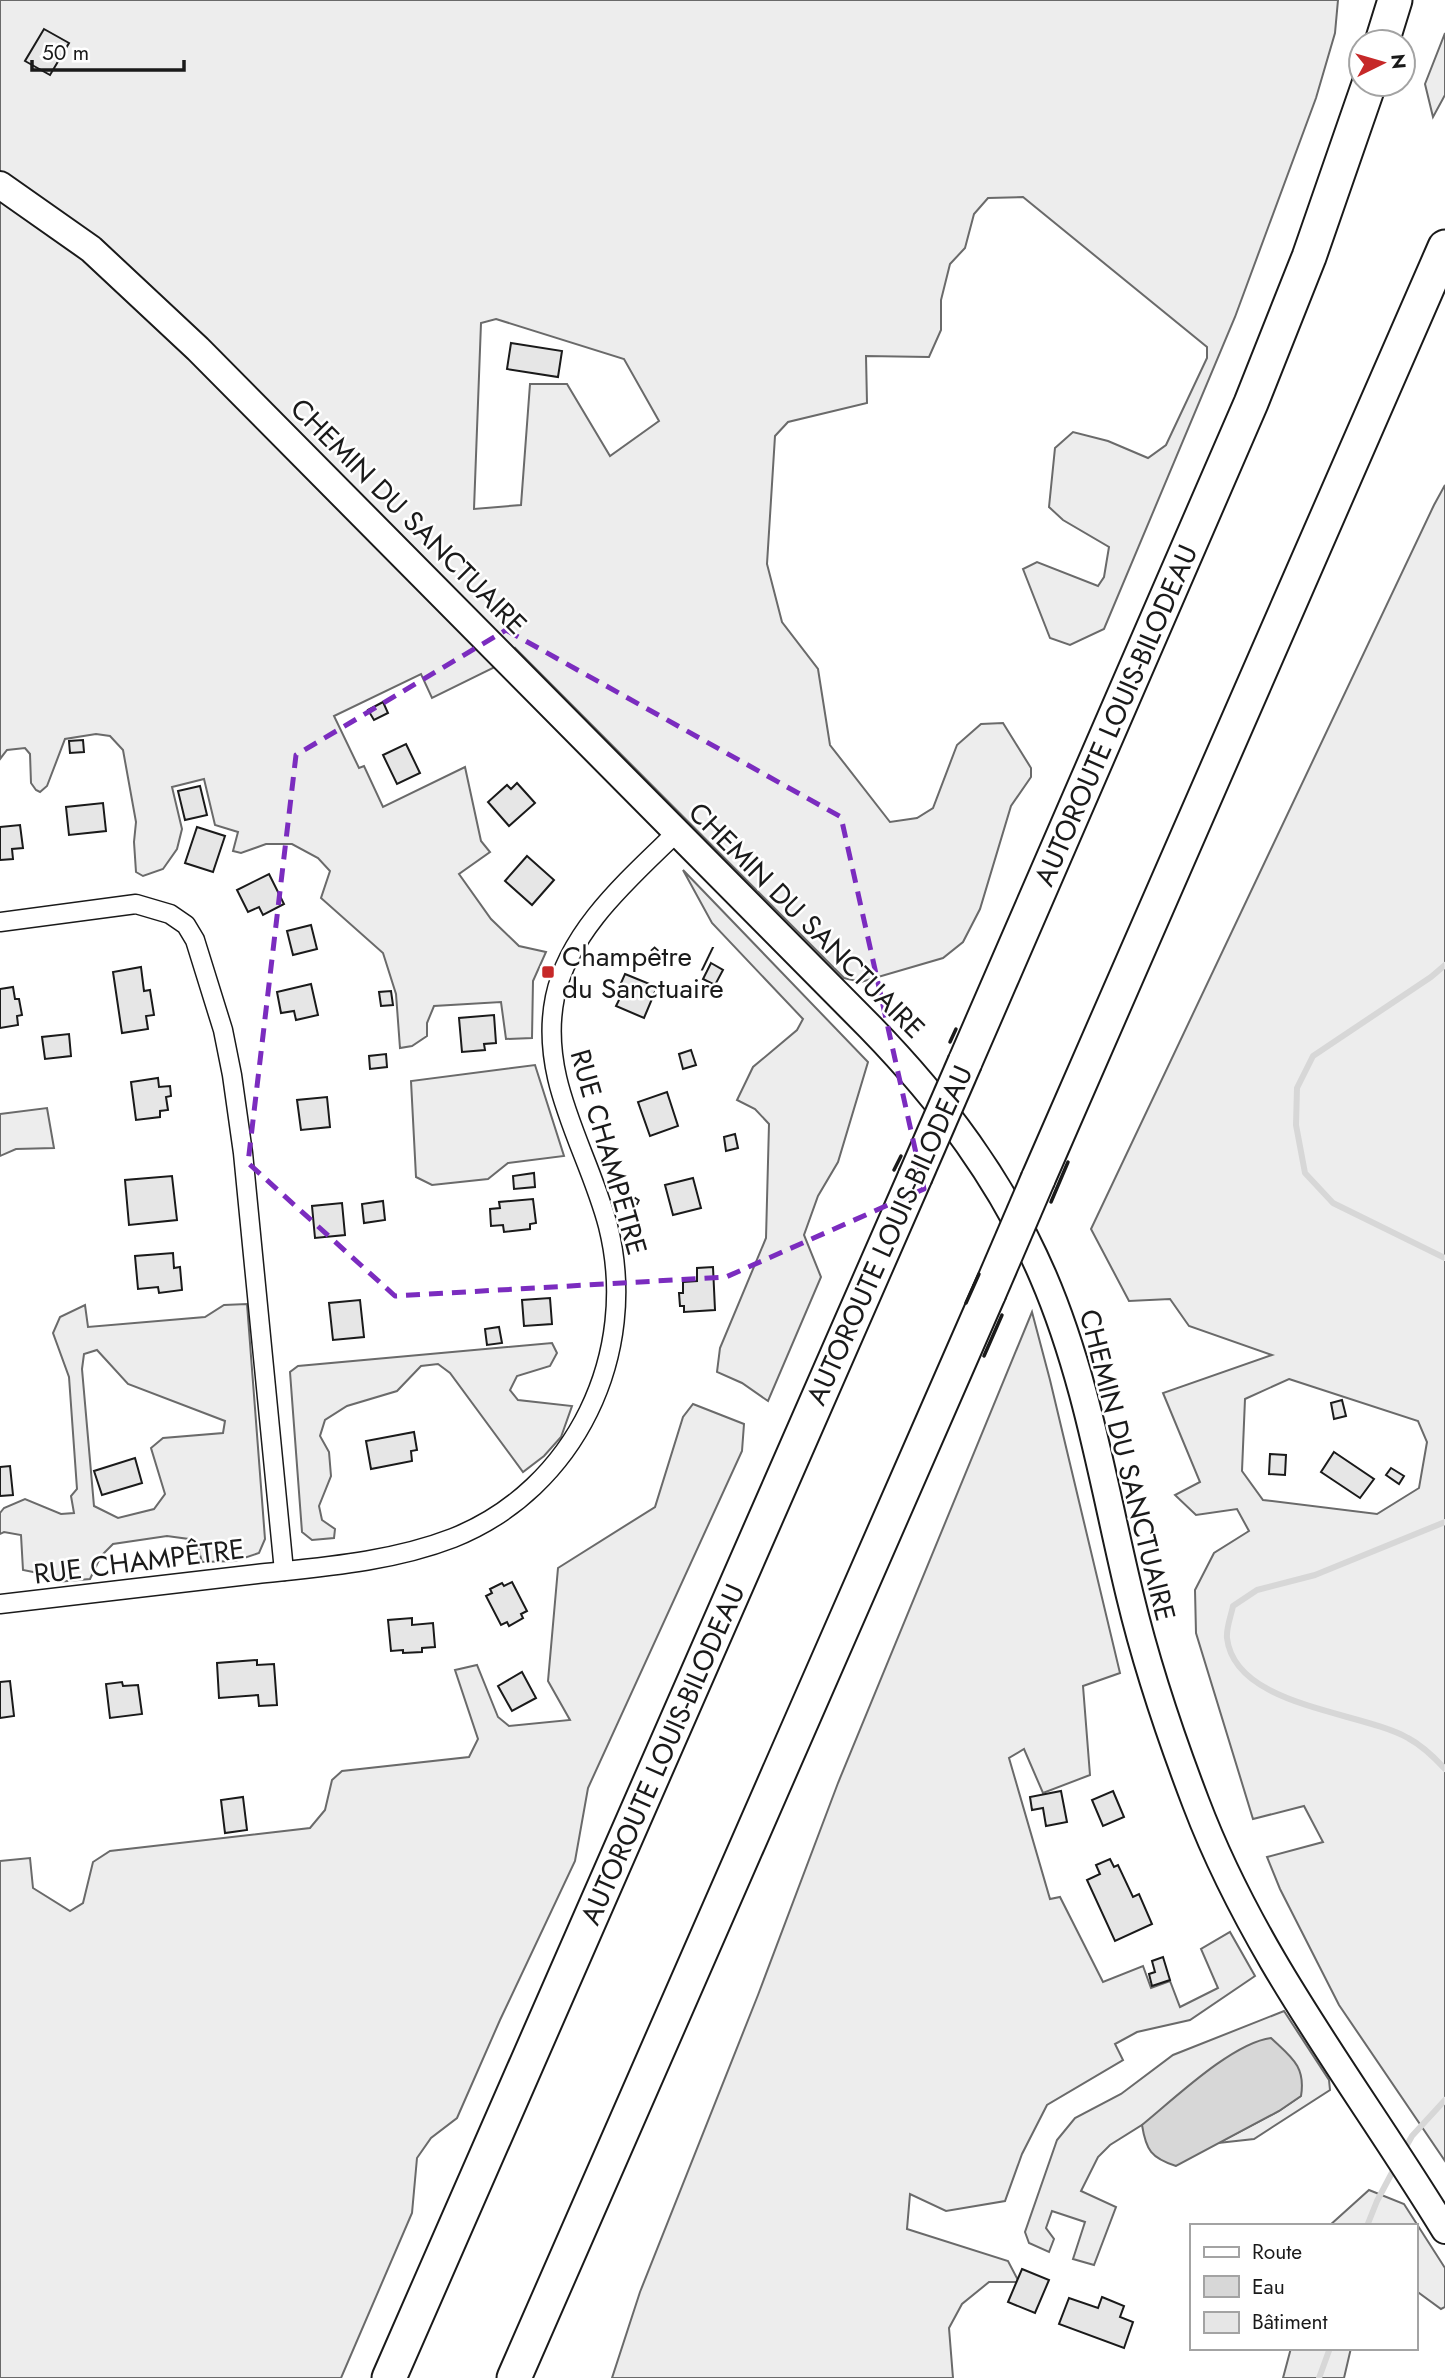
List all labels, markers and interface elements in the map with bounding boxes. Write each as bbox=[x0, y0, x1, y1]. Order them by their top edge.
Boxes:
scale bar bbox=[32, 28, 184, 72]
north arrow bbox=[1347, 28, 1417, 98]
text: 50 m bbox=[42, 38, 89, 68]
text: N bbox=[1384, 53, 1413, 70]
street label: CHEMIN DU SANCTUAIRE bbox=[281, 389, 536, 644]
street label: AUTOROUTE LOUIS-BILODEAU bbox=[1024, 538, 1208, 893]
street label: CHEMIN DU SANCTUAIRE bbox=[679, 793, 934, 1048]
place label: Champêtre / du Sanctuaire bbox=[562, 936, 724, 1009]
marker: Champêtre / du Sanctuaire bbox=[540, 964, 556, 980]
street label: RUE CHAMPÊTRE bbox=[560, 1044, 657, 1260]
street label: AUTOROUTE LOUIS-BILODEAU bbox=[796, 1059, 983, 1412]
street label: CHEMIN DU SANCTUAIRE bbox=[1069, 1305, 1186, 1625]
street label: RUE CHAMPÊTRE bbox=[31, 1528, 247, 1595]
street label: AUTOROUTE LOUIS-BILODEAU bbox=[570, 1577, 755, 1931]
legend bbox=[1190, 2224, 1417, 2350]
text: Route bbox=[1252, 2237, 1302, 2267]
text: Eau bbox=[1252, 2272, 1285, 2302]
text: Bâtiment bbox=[1252, 2307, 1328, 2337]

